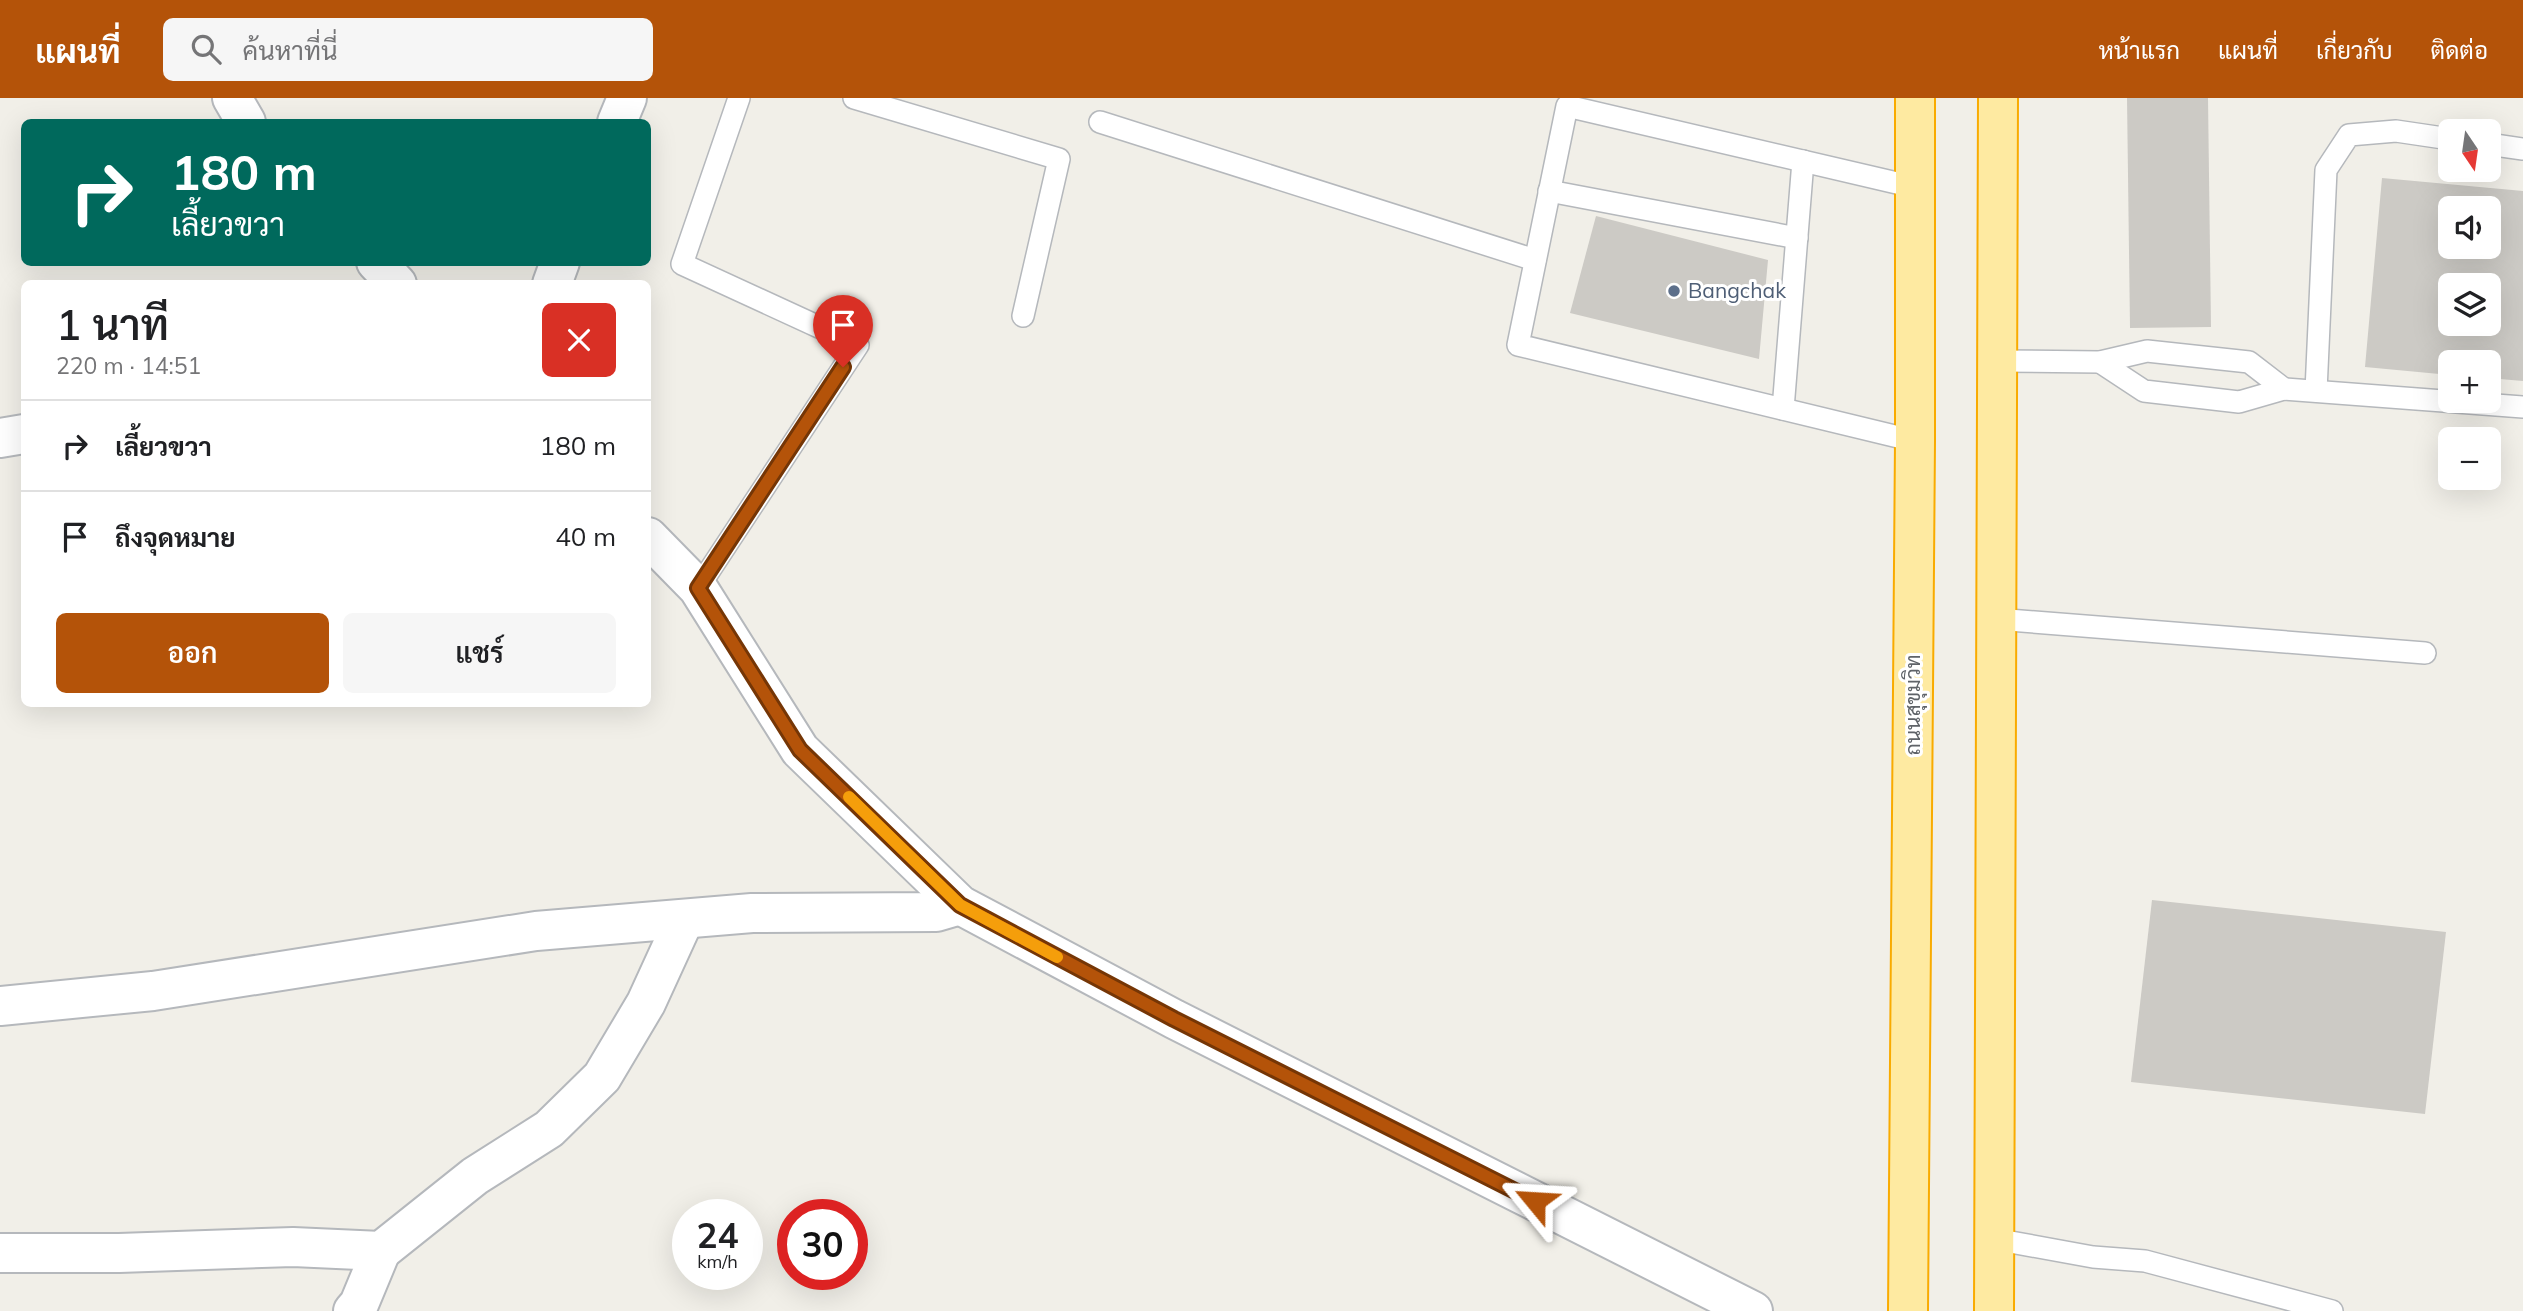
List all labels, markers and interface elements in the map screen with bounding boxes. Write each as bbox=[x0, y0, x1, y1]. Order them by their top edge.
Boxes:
search box bbox=[163, 18, 653, 81]
text: แผนที่ bbox=[35, 30, 121, 71]
icon: search bbox=[187, 30, 225, 68]
text: ค้นหาที่นี่ bbox=[243, 34, 338, 67]
text: หน้าแรก bbox=[2099, 35, 2180, 65]
text: แผนที่ bbox=[2218, 35, 2278, 65]
text: เกี่ยวกับ bbox=[2316, 35, 2393, 65]
text: ติดต่อ bbox=[2431, 35, 2488, 65]
north arrow bbox=[2438, 119, 2501, 182]
map controls bbox=[2438, 119, 2501, 490]
text: 180 m bbox=[171, 141, 317, 202]
icon: right bbox=[56, 147, 147, 238]
button: sound bbox=[2438, 196, 2501, 259]
text: เลี้ยวขวา bbox=[171, 204, 285, 244]
button: layers bbox=[2438, 273, 2501, 336]
place label: Bangchak bbox=[1688, 277, 1786, 303]
marker: Bangchak bbox=[1666, 283, 1682, 299]
pin bbox=[813, 295, 873, 367]
text: 1 นาที bbox=[56, 298, 169, 351]
button: close bbox=[542, 303, 616, 377]
icon: arrive bbox=[824, 306, 862, 344]
button: + bbox=[2438, 350, 2501, 413]
text: 220 m · 14:51 bbox=[56, 351, 201, 380]
icon: right bbox=[56, 427, 94, 465]
button: − bbox=[2438, 427, 2501, 490]
text: 180 m bbox=[540, 429, 616, 462]
text: เลี้ยวขวา bbox=[115, 430, 212, 463]
icon: arrive bbox=[56, 518, 94, 556]
text: 40 m bbox=[555, 520, 616, 553]
text: ถึงจุดหมาย bbox=[115, 521, 236, 554]
button: ออก bbox=[56, 613, 329, 693]
button: แชร์ bbox=[343, 613, 616, 693]
street label: ถนนสุขุมวิท bbox=[1899, 654, 1927, 756]
position arrow bbox=[1498, 1164, 1572, 1238]
speed limit sign: 30 bbox=[777, 1199, 868, 1290]
text: 24 bbox=[696, 1213, 739, 1257]
text: km/h bbox=[697, 1250, 738, 1273]

